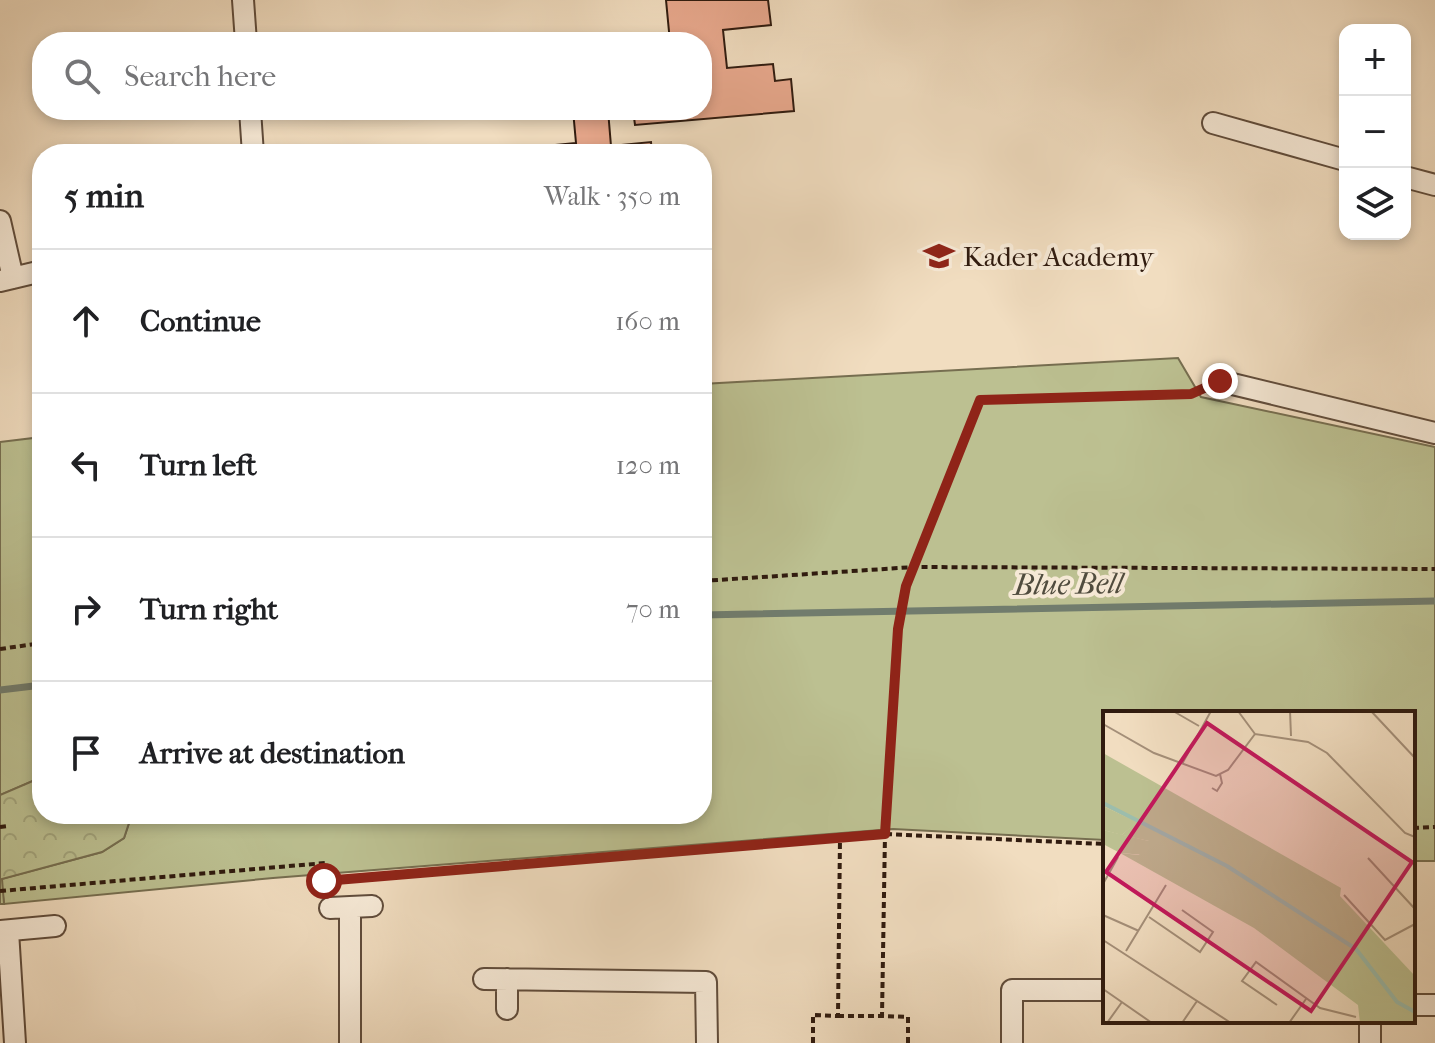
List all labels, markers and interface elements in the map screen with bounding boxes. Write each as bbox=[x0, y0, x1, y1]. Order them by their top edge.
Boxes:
map controls bbox=[1339, 24, 1411, 240]
button: + bbox=[1339, 24, 1411, 96]
search box bbox=[32, 32, 712, 120]
icon: search bbox=[60, 54, 104, 98]
text: Search here bbox=[124, 59, 276, 94]
button: − bbox=[1339, 96, 1411, 168]
button: layers bbox=[1339, 168, 1411, 240]
text: 5 min bbox=[64, 176, 144, 216]
text: Walk · 350 m bbox=[544, 181, 680, 212]
school or university icon: Kader Academy bbox=[922, 239, 956, 273]
place label: Kader Academy bbox=[963, 240, 1155, 273]
icon: ahead bbox=[64, 299, 108, 343]
text: Continue bbox=[140, 304, 261, 339]
text: 160 m bbox=[615, 306, 680, 337]
route end bbox=[1202, 363, 1238, 399]
icon: left bbox=[64, 443, 108, 487]
text: Turn left bbox=[140, 448, 257, 483]
text: 120 m bbox=[616, 450, 680, 481]
water label: Blue Bell bbox=[1011, 566, 1127, 603]
icon: right bbox=[64, 587, 108, 631]
text: Turn right bbox=[140, 592, 278, 627]
text: 70 m bbox=[626, 594, 680, 625]
inset map bbox=[1103, 711, 1415, 1023]
icon: arrive bbox=[64, 731, 108, 775]
text: Arrive at destination bbox=[140, 736, 405, 771]
route start bbox=[306, 863, 342, 899]

